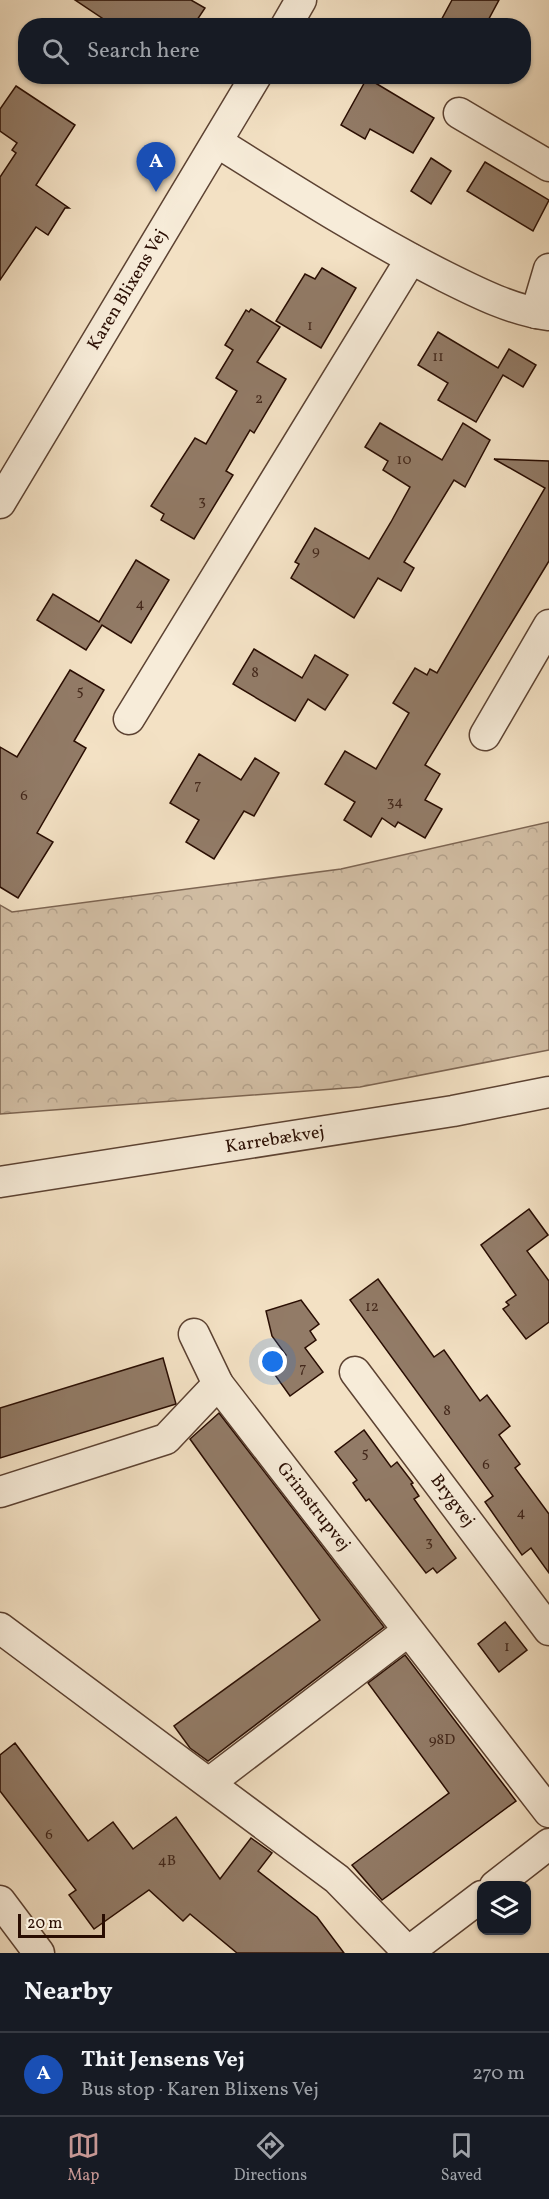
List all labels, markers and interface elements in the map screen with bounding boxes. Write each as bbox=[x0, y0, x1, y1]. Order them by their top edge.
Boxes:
search box bbox=[18, 18, 531, 84]
icon: search bbox=[39, 35, 72, 68]
text: Search here bbox=[87, 36, 200, 67]
pin: A bbox=[136, 142, 176, 192]
street label: Karen Blixens Vej bbox=[82, 225, 174, 355]
house number: 1 bbox=[307, 316, 313, 337]
house number: 11 bbox=[432, 347, 444, 368]
house number: 2 bbox=[255, 389, 263, 410]
house number: 10 bbox=[397, 450, 411, 471]
house number: 3 bbox=[198, 491, 206, 512]
house number: 9 bbox=[312, 541, 320, 562]
house number: 4 bbox=[136, 594, 145, 615]
house number: 8 bbox=[251, 663, 259, 684]
house number: 5 bbox=[76, 681, 84, 702]
house number: 7 bbox=[194, 775, 202, 796]
house number: 6 bbox=[20, 786, 28, 807]
house number: 34 bbox=[387, 792, 403, 813]
street label: Karrebækvej bbox=[224, 1120, 326, 1160]
house number: 12 bbox=[365, 1297, 379, 1318]
your location bbox=[258, 1347, 287, 1376]
house number: 7 bbox=[299, 1358, 307, 1379]
house number: 8 bbox=[443, 1401, 451, 1422]
house number: 5 bbox=[361, 1443, 369, 1464]
house number: 6 bbox=[482, 1455, 490, 1476]
street label: Grimstrupvej bbox=[270, 1457, 356, 1557]
street label: Brygvej bbox=[424, 1469, 480, 1533]
house number: 4 bbox=[517, 1503, 526, 1524]
house number: 3 bbox=[425, 1532, 433, 1553]
house number: 1 bbox=[504, 1637, 510, 1658]
house number: 98D bbox=[429, 1730, 455, 1751]
house number: 6 bbox=[45, 1825, 53, 1846]
house number: 4B bbox=[158, 1851, 176, 1872]
map controls bbox=[477, 1881, 531, 1935]
button: layers bbox=[477, 1881, 531, 1935]
scale bar bbox=[18, 1911, 105, 1938]
text: 20 m bbox=[27, 1913, 62, 1935]
text: Nearby bbox=[24, 1974, 113, 2010]
text: Thit Jensens Vej bbox=[81, 2045, 244, 2076]
text: A bbox=[36, 2060, 51, 2088]
text: 270 m bbox=[472, 2060, 525, 2088]
text: Bus stop · Karen Blixens Vej bbox=[81, 2076, 319, 2104]
tab: Map bbox=[67, 2129, 100, 2187]
tab: Directions bbox=[234, 2129, 307, 2187]
tab: Saved bbox=[441, 2129, 482, 2187]

